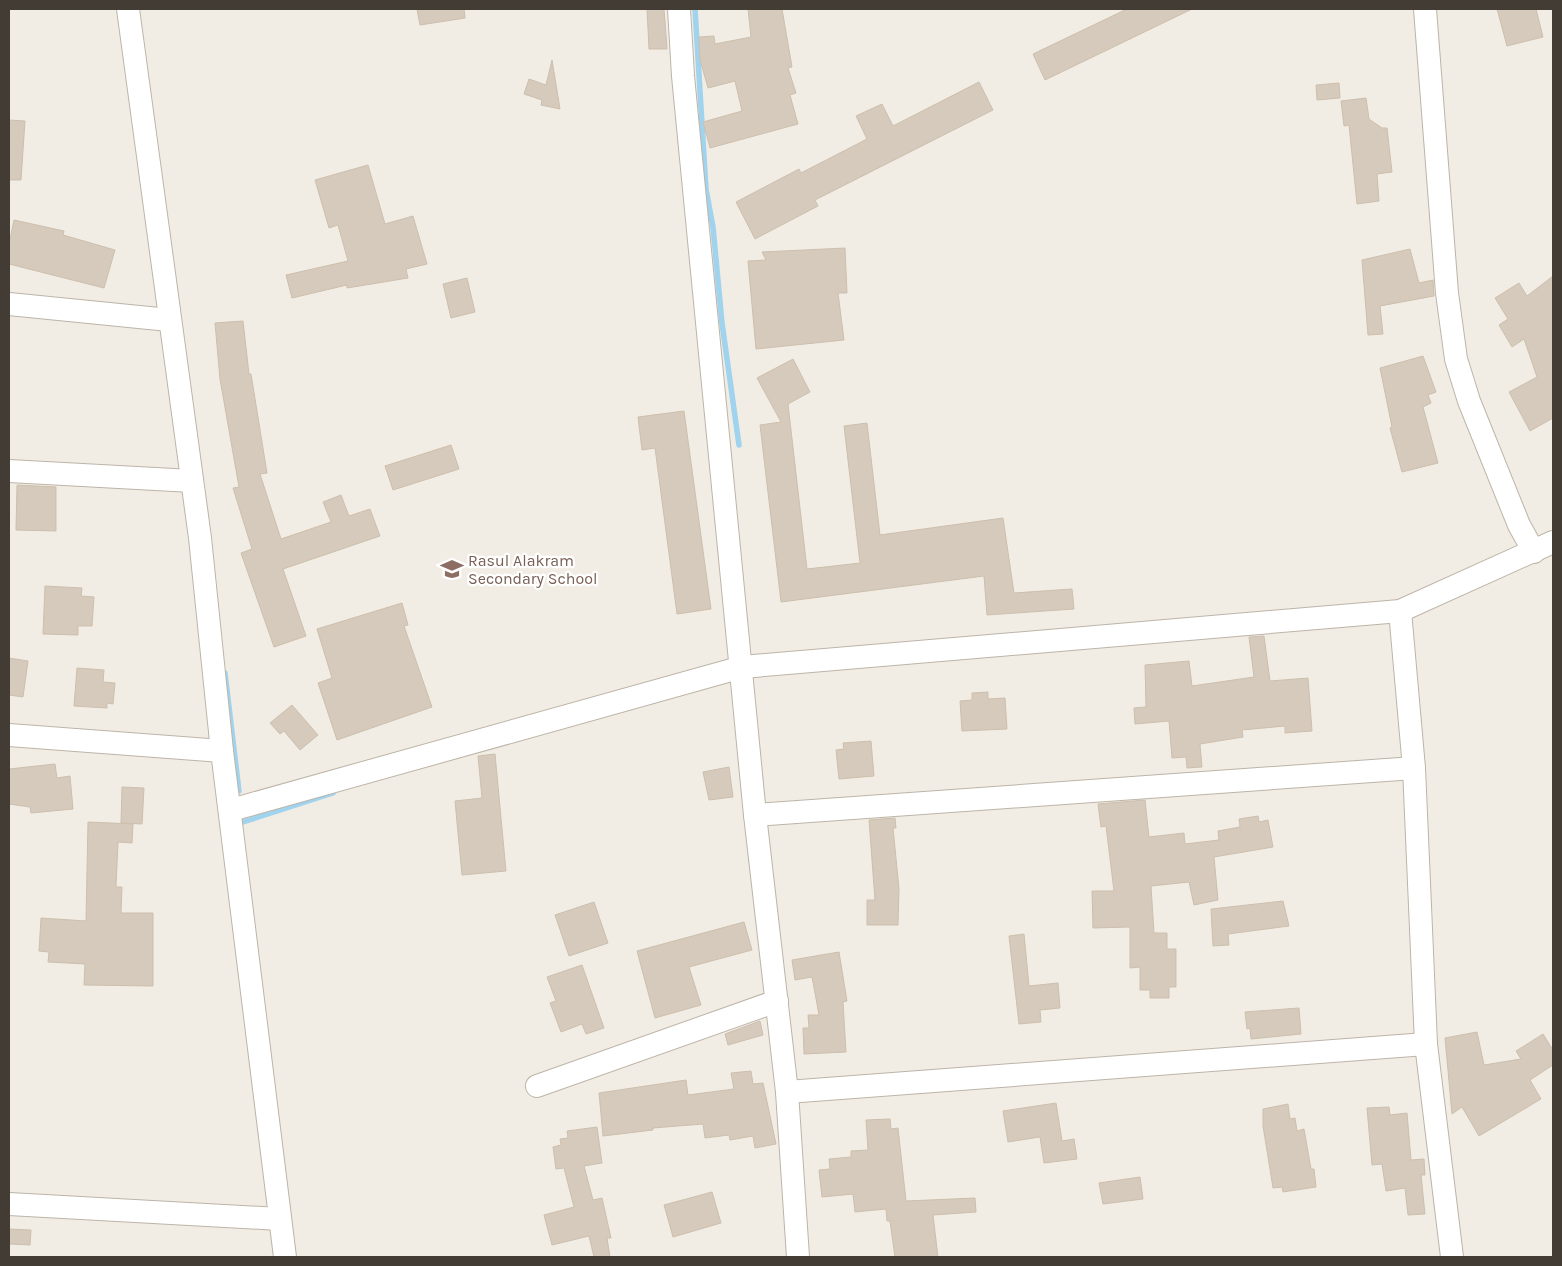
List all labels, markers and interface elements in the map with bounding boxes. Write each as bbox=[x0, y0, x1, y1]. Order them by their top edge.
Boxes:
place label: Rasul Alakram Secondary School bbox=[468, 551, 597, 588]
school or university icon: Rasul Alakram Secondary School bbox=[439, 556, 465, 582]

